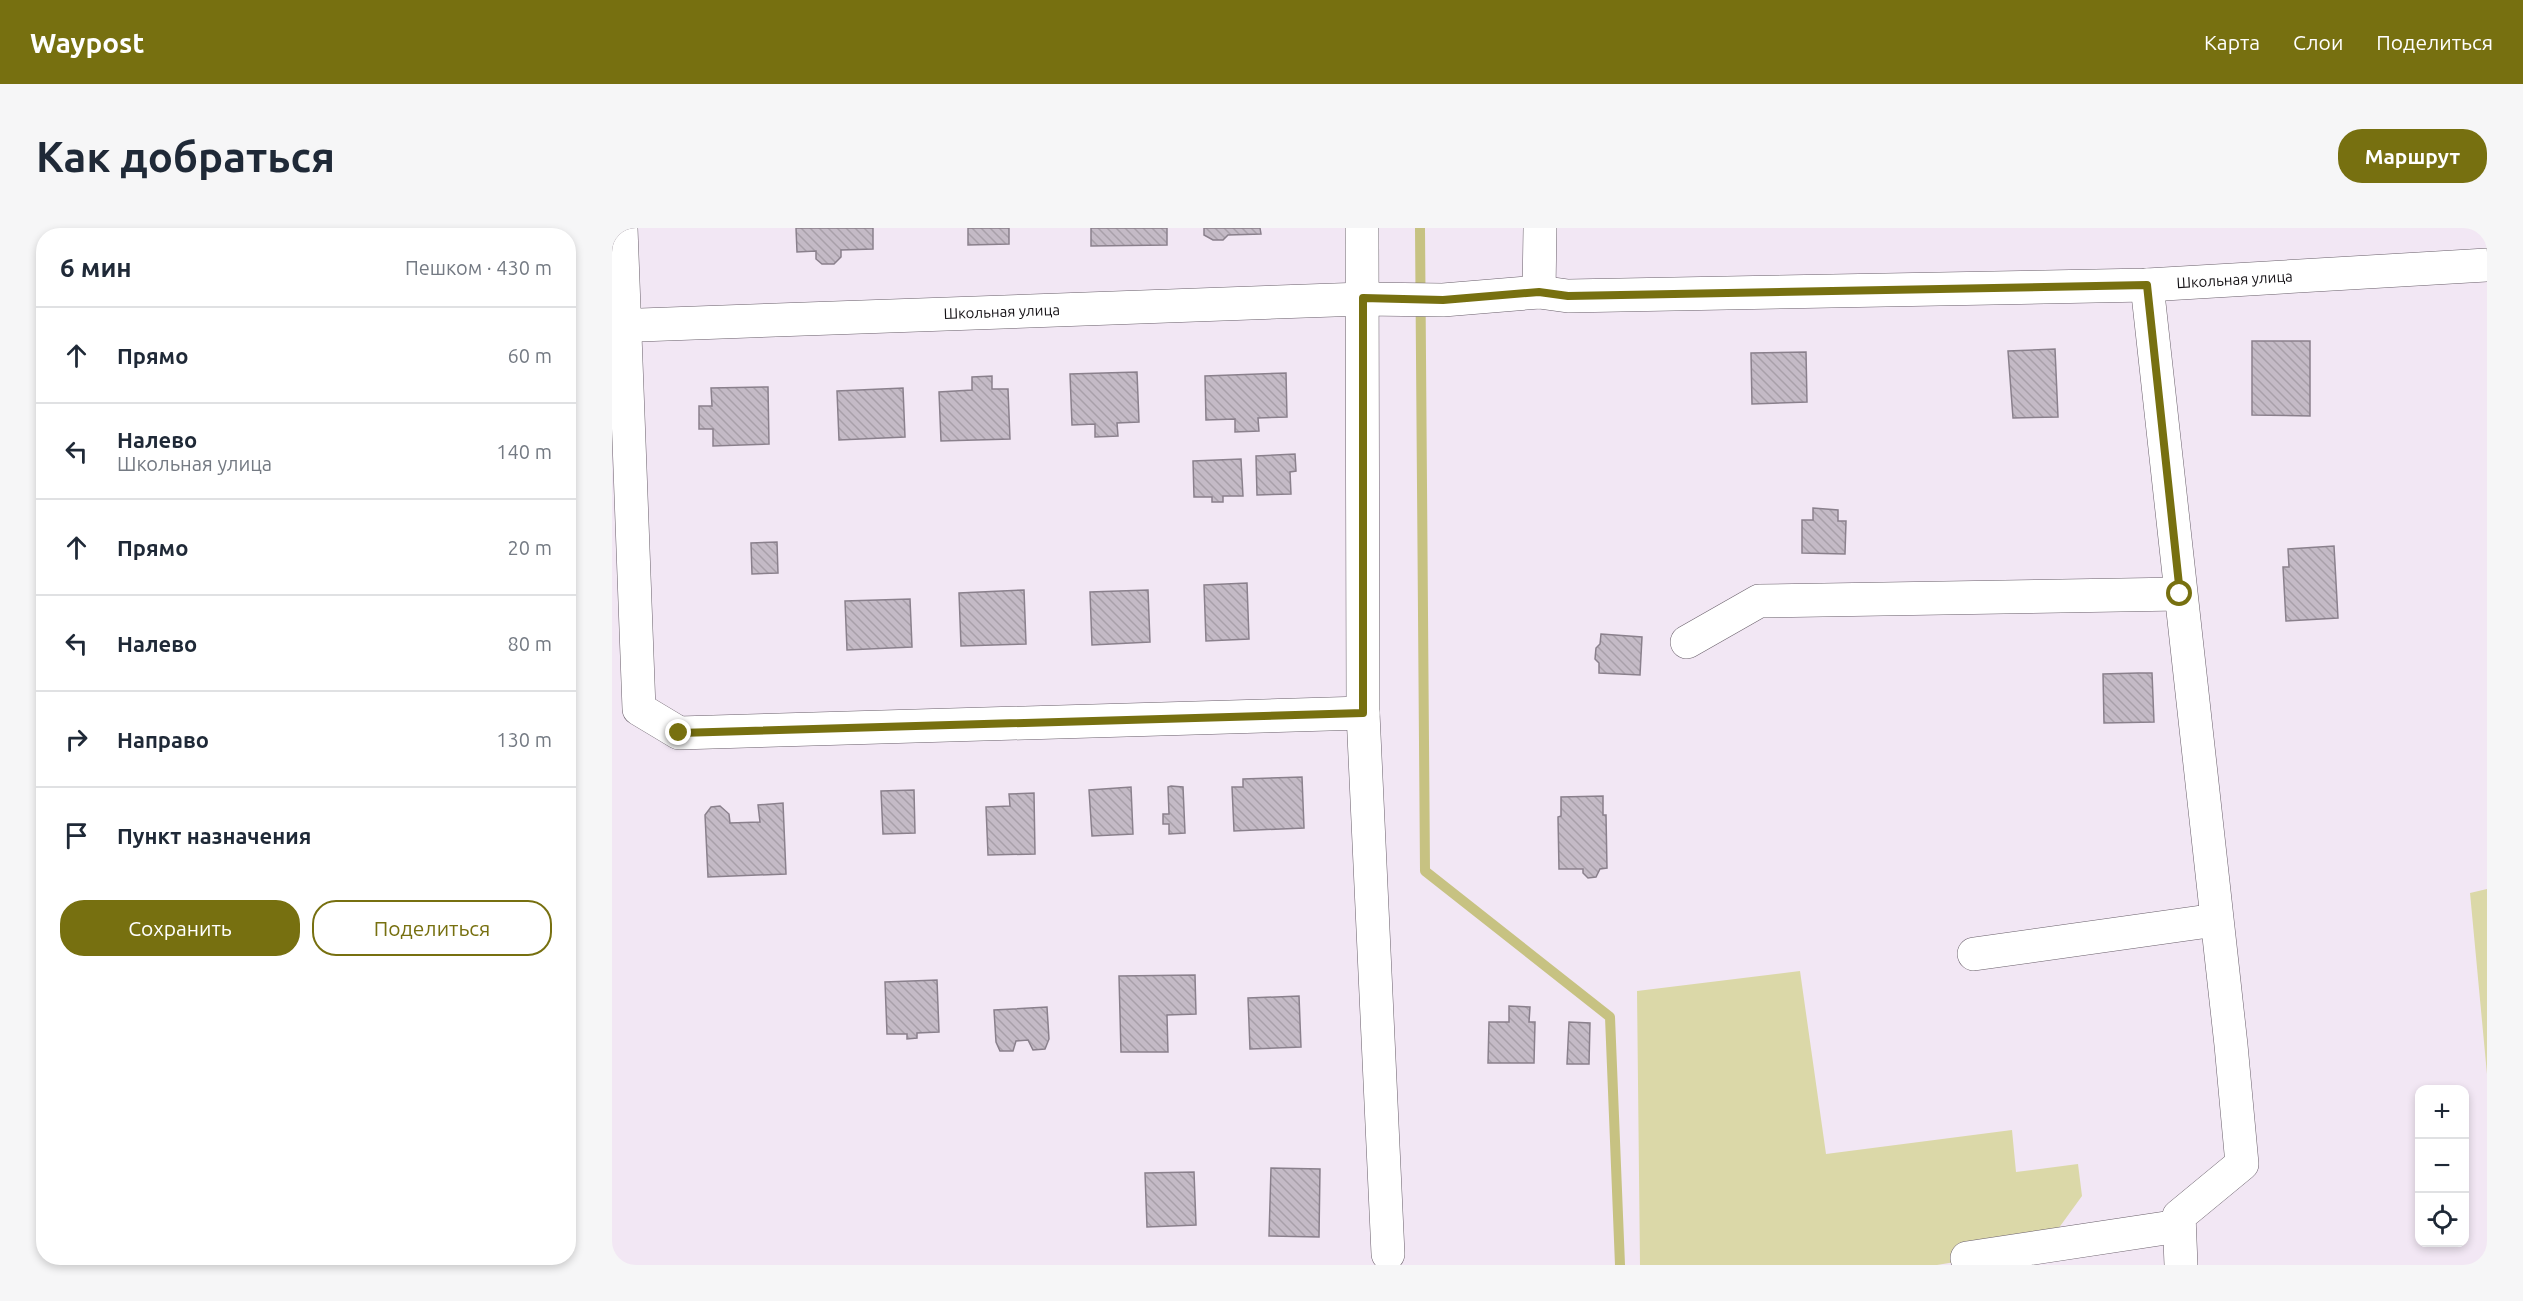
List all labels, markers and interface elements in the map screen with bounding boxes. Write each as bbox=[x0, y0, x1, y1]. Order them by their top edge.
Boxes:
text: Waypost bbox=[30, 27, 144, 58]
text: Карта bbox=[2204, 30, 2260, 54]
text: Слои bbox=[2293, 30, 2343, 54]
text: Поделиться bbox=[2376, 30, 2493, 54]
button: Маршрут bbox=[2338, 129, 2487, 183]
text: Как добраться bbox=[36, 133, 335, 180]
text: 6 мин bbox=[60, 253, 132, 282]
text: Пешком · 430 m bbox=[405, 256, 552, 279]
street label: Школьная улица bbox=[2176, 267, 2293, 291]
street label: Школьная улица bbox=[943, 301, 1060, 322]
icon: ahead bbox=[60, 339, 93, 372]
text: Прямо bbox=[117, 343, 188, 368]
text: 60 m bbox=[508, 344, 552, 367]
text: Налево bbox=[117, 427, 197, 452]
icon: left bbox=[60, 435, 93, 468]
text: 140 m bbox=[496, 440, 552, 463]
text: Школьная улица bbox=[117, 452, 272, 475]
icon: ahead bbox=[60, 531, 93, 564]
text: Прямо bbox=[117, 535, 188, 560]
text: 20 m bbox=[508, 536, 552, 559]
route start bbox=[2166, 580, 2192, 606]
icon: left bbox=[60, 627, 93, 660]
text: Налево bbox=[117, 631, 197, 656]
text: 80 m bbox=[508, 632, 552, 655]
route end bbox=[665, 719, 691, 745]
icon: right bbox=[60, 723, 93, 756]
text: Направо bbox=[117, 727, 209, 752]
text: 130 m bbox=[496, 728, 552, 751]
icon: arrive bbox=[60, 819, 93, 852]
text: Пункт назначения bbox=[117, 823, 311, 848]
button: Сохранить bbox=[60, 900, 300, 956]
button: Поделиться bbox=[312, 900, 552, 956]
map controls bbox=[2415, 1085, 2469, 1247]
button: + bbox=[2415, 1085, 2469, 1139]
button: − bbox=[2415, 1139, 2469, 1193]
button: locate bbox=[2415, 1193, 2469, 1247]

